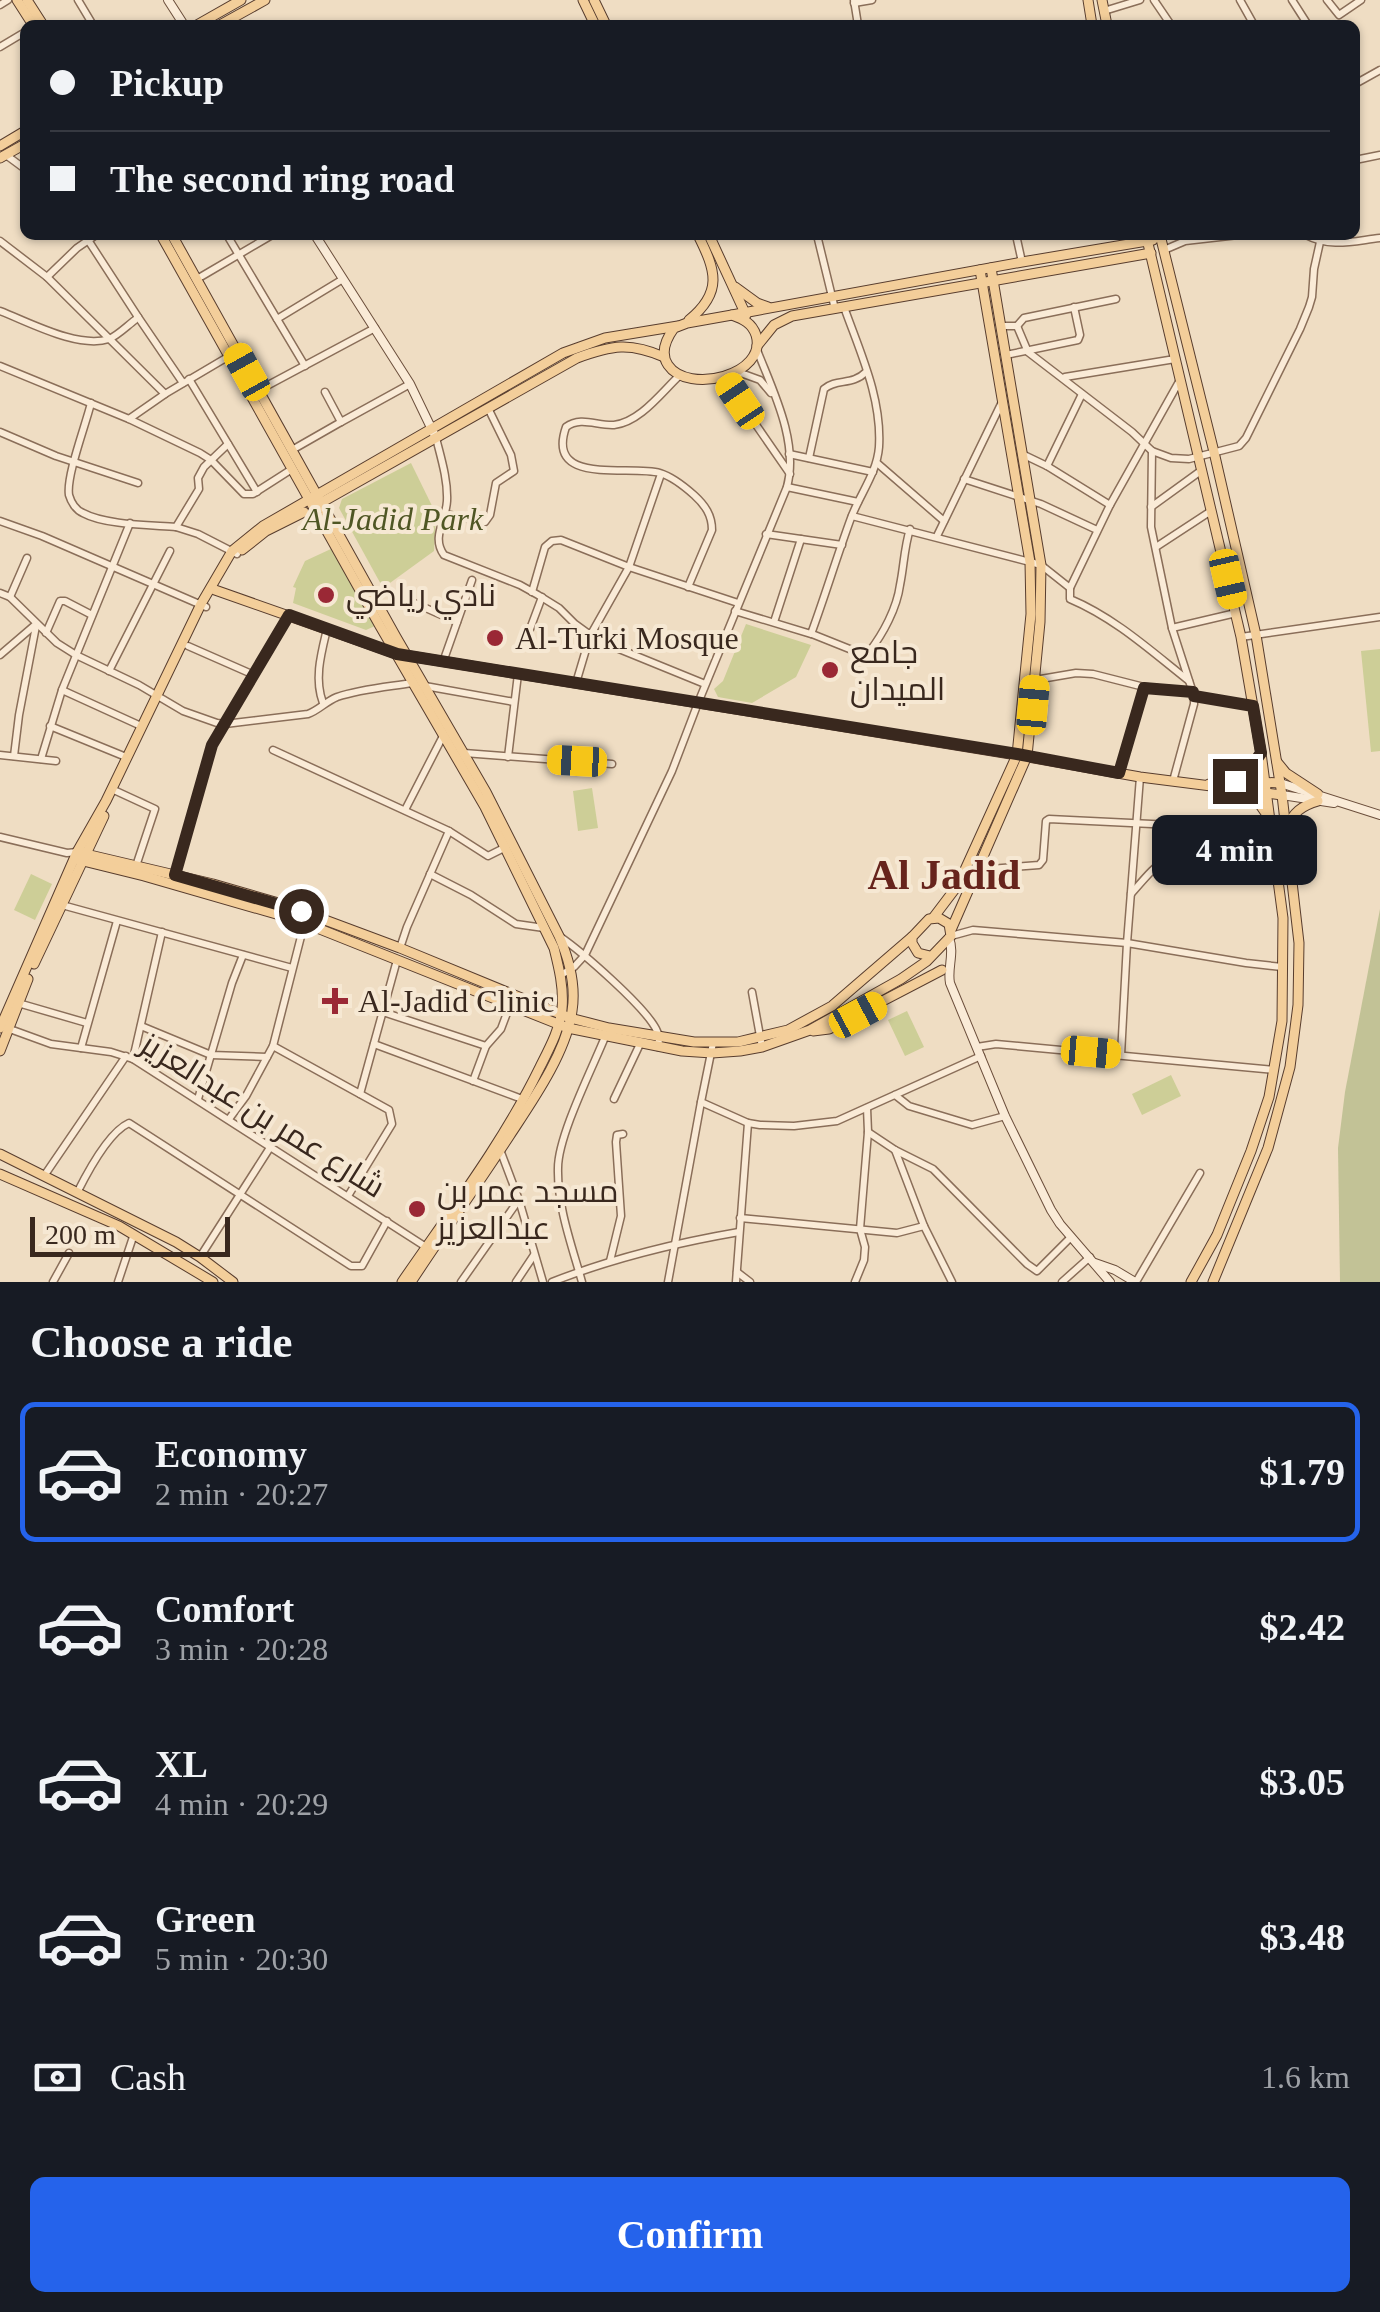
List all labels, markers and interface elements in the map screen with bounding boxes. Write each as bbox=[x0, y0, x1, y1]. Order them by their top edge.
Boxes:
text: Pickup bbox=[110, 62, 224, 104]
text: The second ring road bbox=[110, 158, 455, 200]
car bbox=[219, 338, 275, 406]
car bbox=[711, 368, 769, 434]
park label: Al-Jadid Park bbox=[301, 501, 484, 537]
car bbox=[1207, 546, 1249, 612]
place label: نادي رياضي bbox=[346, 577, 496, 620]
marker: نادي رياضي bbox=[315, 584, 337, 606]
place label: Al-Turki Mosque bbox=[515, 620, 739, 656]
marker: Al-Turki Mosque bbox=[484, 627, 506, 649]
place label: جامع الميدان bbox=[850, 634, 945, 708]
marker: جامع الميدان bbox=[819, 659, 841, 681]
car bbox=[1015, 674, 1051, 736]
car bbox=[546, 744, 608, 778]
route end bbox=[1213, 759, 1258, 804]
callout: 4 min bbox=[1152, 816, 1318, 886]
text: 4 min bbox=[1196, 832, 1273, 868]
district label: Al Jadid bbox=[868, 852, 1020, 898]
route start bbox=[279, 889, 324, 934]
place label: Al-Jadid Clinic bbox=[358, 983, 554, 1019]
marker: Al-Jadid Clinic bbox=[322, 988, 348, 1014]
car bbox=[824, 988, 892, 1042]
street label: شارع عمر بن عبدالعزيز bbox=[131, 1024, 392, 1208]
car bbox=[1060, 1034, 1122, 1070]
place label: مسجد عمر بن عبدالعزيز bbox=[435, 1173, 619, 1246]
marker: مسجد عمر بن عبدالعزيز bbox=[406, 1198, 428, 1220]
scale bar bbox=[30, 1212, 230, 1256]
text: 200 m bbox=[45, 1219, 116, 1250]
text: Choose a ride bbox=[30, 1317, 293, 1367]
icon: car bbox=[35, 1427, 125, 1517]
text: Economy bbox=[155, 1433, 307, 1475]
text: $1.79 bbox=[1260, 1451, 1345, 1493]
text: 2 min · 20:27 bbox=[155, 1476, 328, 1512]
icon: car bbox=[35, 1582, 125, 1672]
text: Comfort bbox=[155, 1588, 294, 1630]
text: $2.42 bbox=[1260, 1606, 1345, 1648]
text: 3 min · 20:28 bbox=[155, 1631, 328, 1667]
icon: car bbox=[35, 1737, 125, 1827]
text: XL bbox=[155, 1743, 208, 1785]
text: $3.05 bbox=[1260, 1761, 1345, 1803]
text: 4 min · 20:29 bbox=[155, 1786, 328, 1822]
icon: car bbox=[35, 1892, 125, 1982]
text: Green bbox=[155, 1898, 256, 1940]
text: $3.48 bbox=[1260, 1916, 1345, 1958]
text: 5 min · 20:30 bbox=[155, 1941, 328, 1977]
icon: cash bbox=[30, 2050, 85, 2105]
text: Cash bbox=[110, 2056, 186, 2098]
text: 1.6 km bbox=[1261, 2059, 1350, 2095]
button: Confirm bbox=[30, 2177, 1350, 2292]

